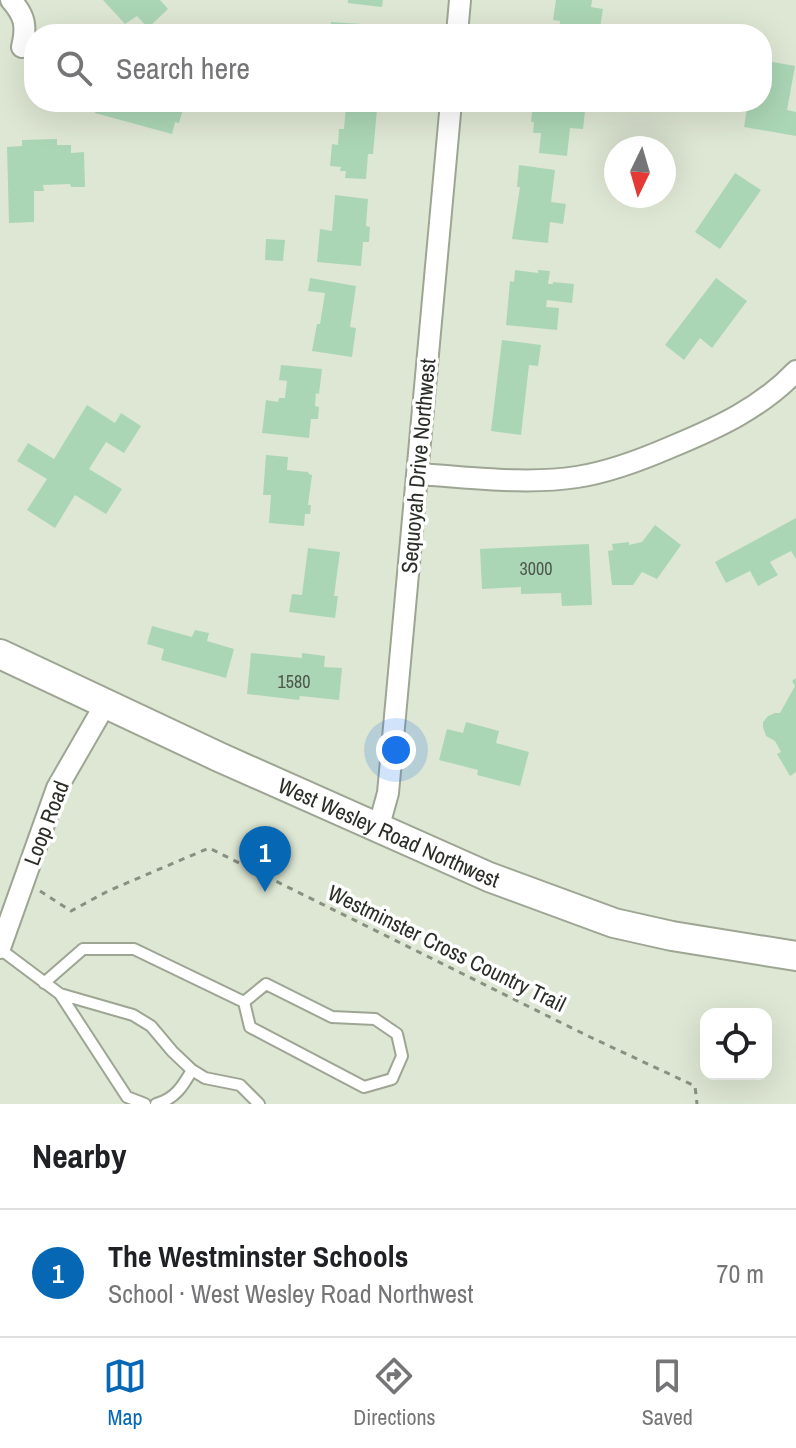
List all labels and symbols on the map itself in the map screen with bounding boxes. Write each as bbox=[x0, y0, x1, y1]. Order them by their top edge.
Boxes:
north arrow bbox=[604, 136, 676, 208]
street label: Sequoyah Drive Northwest bbox=[394, 357, 442, 575]
house number: 3000 bbox=[520, 556, 552, 581]
house number: 1580 bbox=[278, 669, 310, 694]
your location bbox=[376, 730, 416, 770]
street label: West Wesley Road Northwest bbox=[274, 770, 504, 895]
street label: Loop Road bbox=[16, 776, 76, 870]
pin: 1 bbox=[239, 826, 291, 892]
street label: Westminster Cross Country Trail bbox=[323, 877, 571, 1019]

